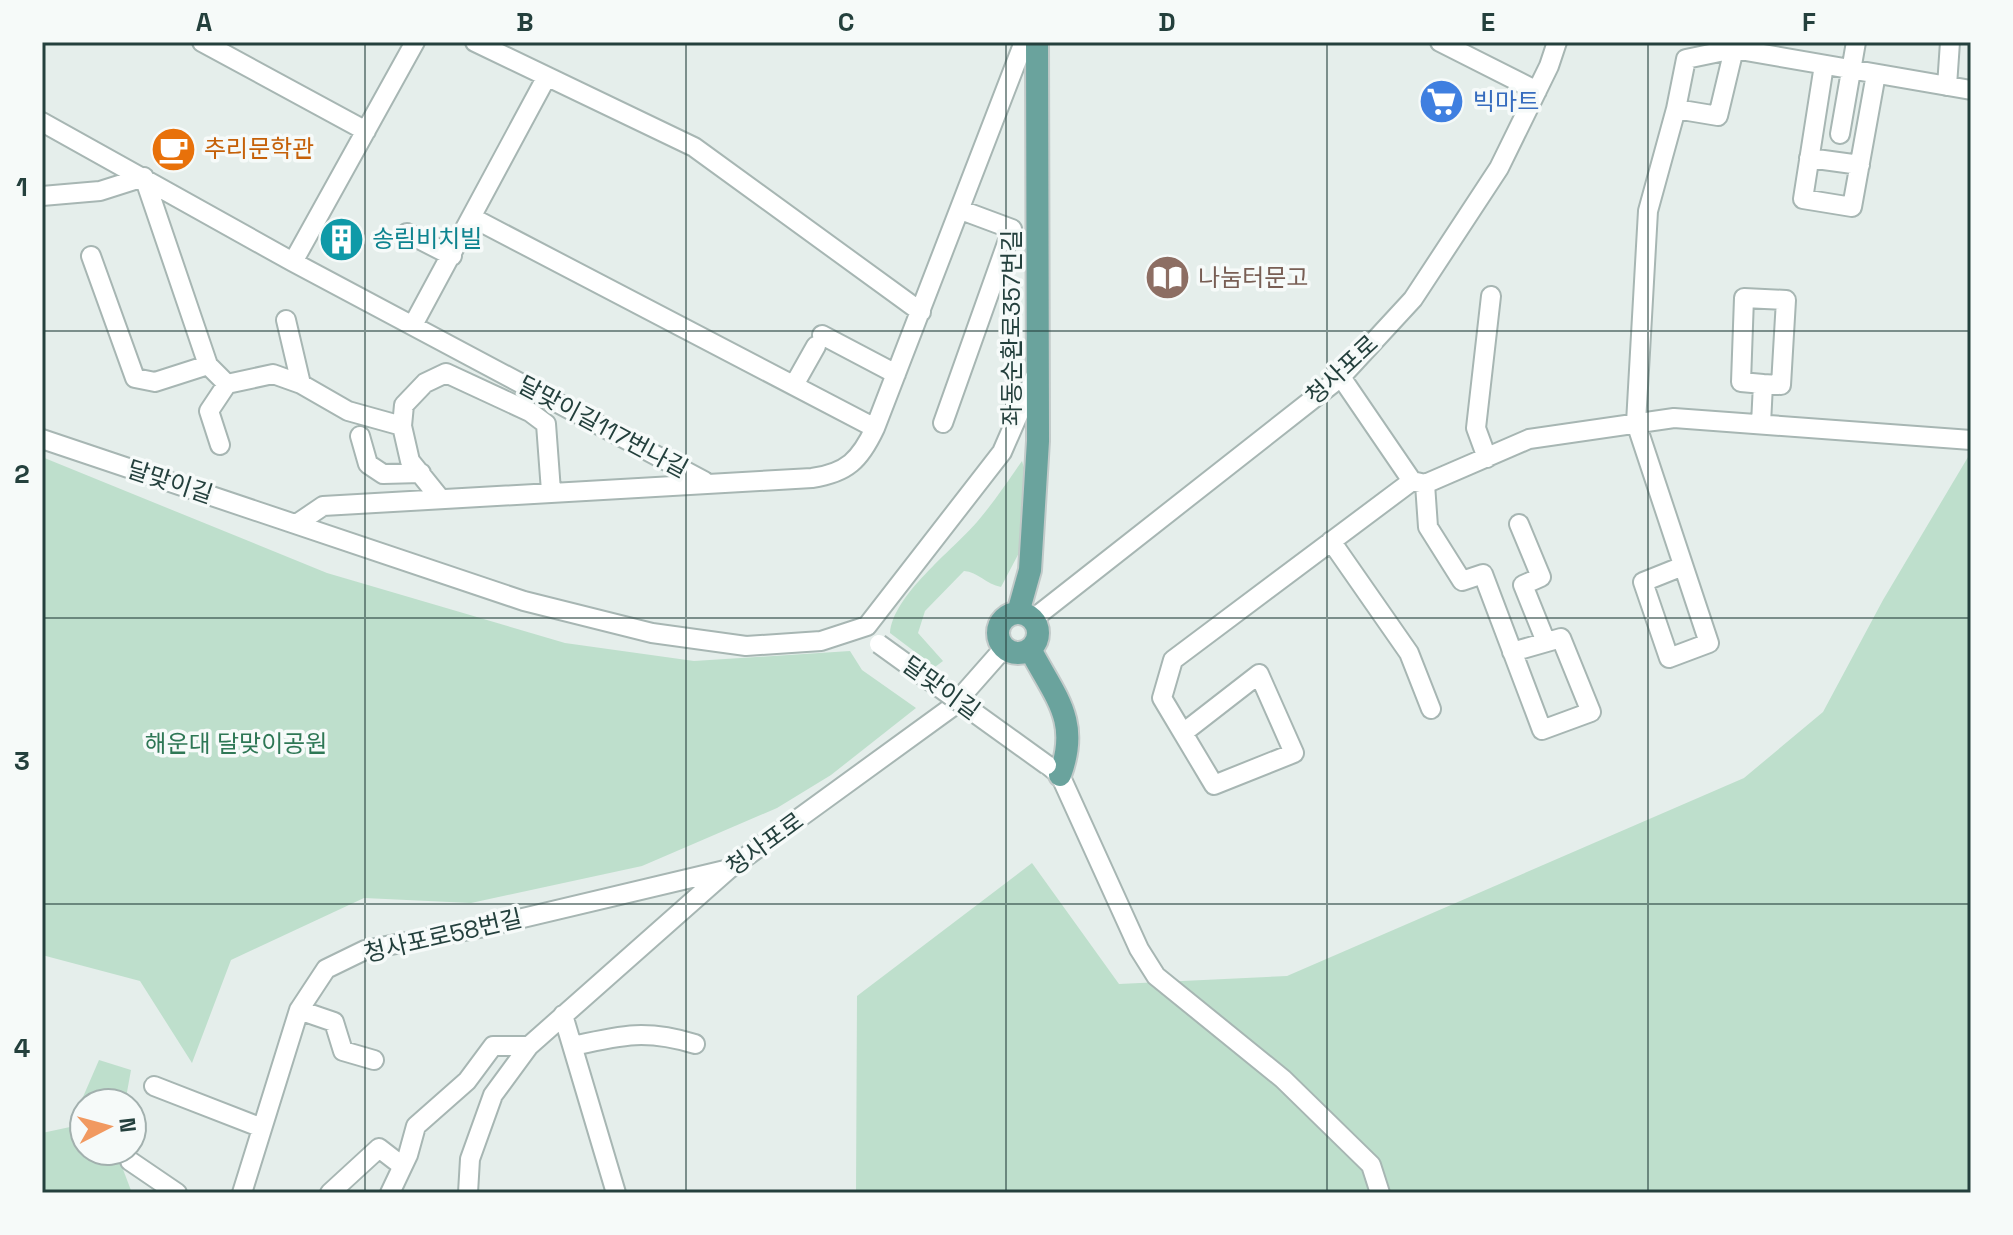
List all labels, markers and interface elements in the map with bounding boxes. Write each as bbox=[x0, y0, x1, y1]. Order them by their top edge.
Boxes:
text: A bbox=[196, 5, 213, 39]
text: B bbox=[516, 5, 534, 39]
text: C bbox=[838, 5, 854, 39]
text: D bbox=[1158, 5, 1176, 39]
text: E bbox=[1481, 5, 1495, 39]
text: F bbox=[1802, 5, 1816, 39]
supermarket icon: 빅마트 bbox=[1418, 78, 1466, 126]
place label: 빅마트 bbox=[1473, 86, 1539, 117]
cafe icon: 추리문학관 bbox=[149, 125, 197, 173]
place label: 추리문학관 bbox=[204, 133, 314, 164]
text: 1 bbox=[16, 170, 28, 204]
building icon: 송림비치빌 bbox=[317, 215, 365, 263]
place label: 송림비치빌 bbox=[372, 223, 482, 254]
street label: 좌동순환로357번길 bbox=[996, 230, 1027, 426]
library icon: 나눔터문고 bbox=[1143, 254, 1191, 302]
place label: 나눔터문고 bbox=[1198, 262, 1308, 293]
street label: 청사포로 bbox=[1299, 328, 1385, 411]
street label: 달맞이길117번나길 bbox=[513, 369, 694, 484]
street label: 달맞이길 bbox=[123, 453, 217, 510]
text: 2 bbox=[14, 457, 30, 491]
street label: 달맞이길 bbox=[896, 649, 986, 726]
park label: 해운대 달맞이공원 bbox=[145, 728, 327, 759]
text: 3 bbox=[14, 744, 30, 778]
street label: 청사포로 bbox=[720, 805, 810, 882]
street label: 청사포로58번길 bbox=[361, 902, 525, 969]
text: 4 bbox=[14, 1031, 30, 1065]
north arrow bbox=[68, 1087, 148, 1167]
text: N bbox=[113, 1116, 143, 1134]

